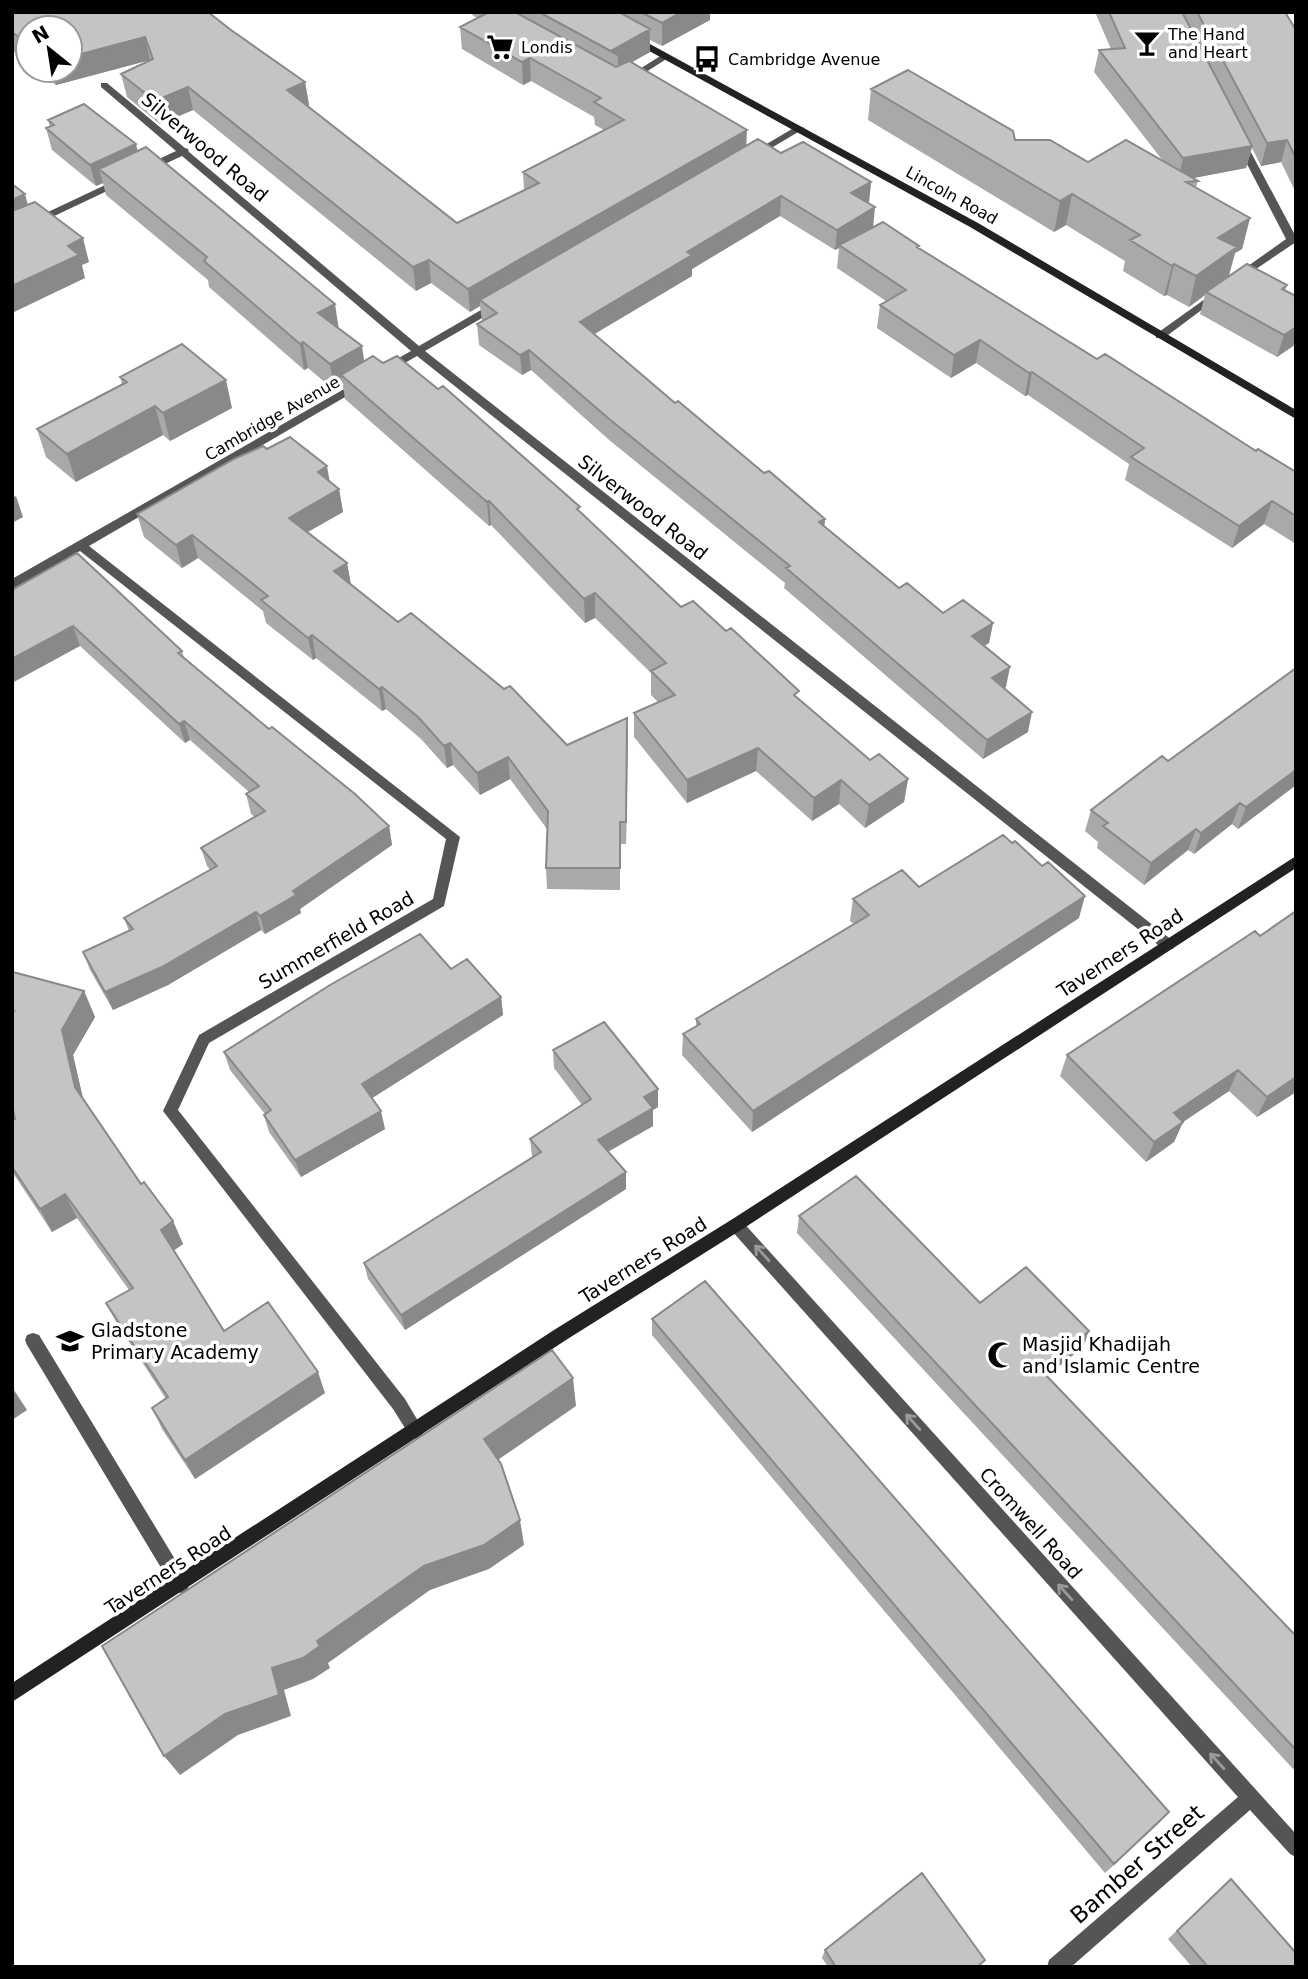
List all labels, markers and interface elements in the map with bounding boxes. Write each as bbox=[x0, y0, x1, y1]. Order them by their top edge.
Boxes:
north arrow bbox=[14, 14, 84, 84]
text: N bbox=[28, 21, 53, 48]
place label: The Hand and Heart bbox=[1167, 25, 1248, 62]
bar icon: The Hand and Heart bbox=[1132, 28, 1162, 58]
supermarket icon: Londis bbox=[485, 32, 515, 62]
place label: Londis bbox=[521, 38, 573, 57]
bus stop icon: Cambridge Avenue bbox=[692, 44, 722, 74]
place label: Cambridge Avenue bbox=[728, 50, 880, 69]
street label: Silverwood Road bbox=[137, 88, 273, 206]
street label: Lincoln Road bbox=[903, 162, 1001, 228]
street label: Cambridge Avenue bbox=[201, 372, 343, 465]
street label: Silverwood Road bbox=[574, 450, 712, 564]
street label: Summerfield Road bbox=[255, 887, 417, 993]
street label: Taverners Road bbox=[1052, 904, 1187, 1002]
street label: Taverners Road bbox=[575, 1212, 711, 1308]
one-way arrow bbox=[753, 1245, 770, 1262]
place label: Gladstone Primary Academy bbox=[91, 1319, 259, 1363]
school or university icon: Gladstone Primary Academy bbox=[55, 1326, 85, 1356]
place label: Masjid Khadijah and Islamic Centre bbox=[1022, 1333, 1200, 1377]
mosque icon: Masjid Khadijah and Islamic Centre bbox=[986, 1340, 1016, 1370]
one-way arrow bbox=[906, 1414, 922, 1432]
street label: Cromwell Road bbox=[975, 1463, 1087, 1583]
street label: Taverners Road bbox=[100, 1521, 235, 1619]
one-way arrow bbox=[1057, 1583, 1073, 1601]
one-way arrow bbox=[1209, 1752, 1225, 1770]
street label: Bamber Street bbox=[1065, 1799, 1209, 1929]

